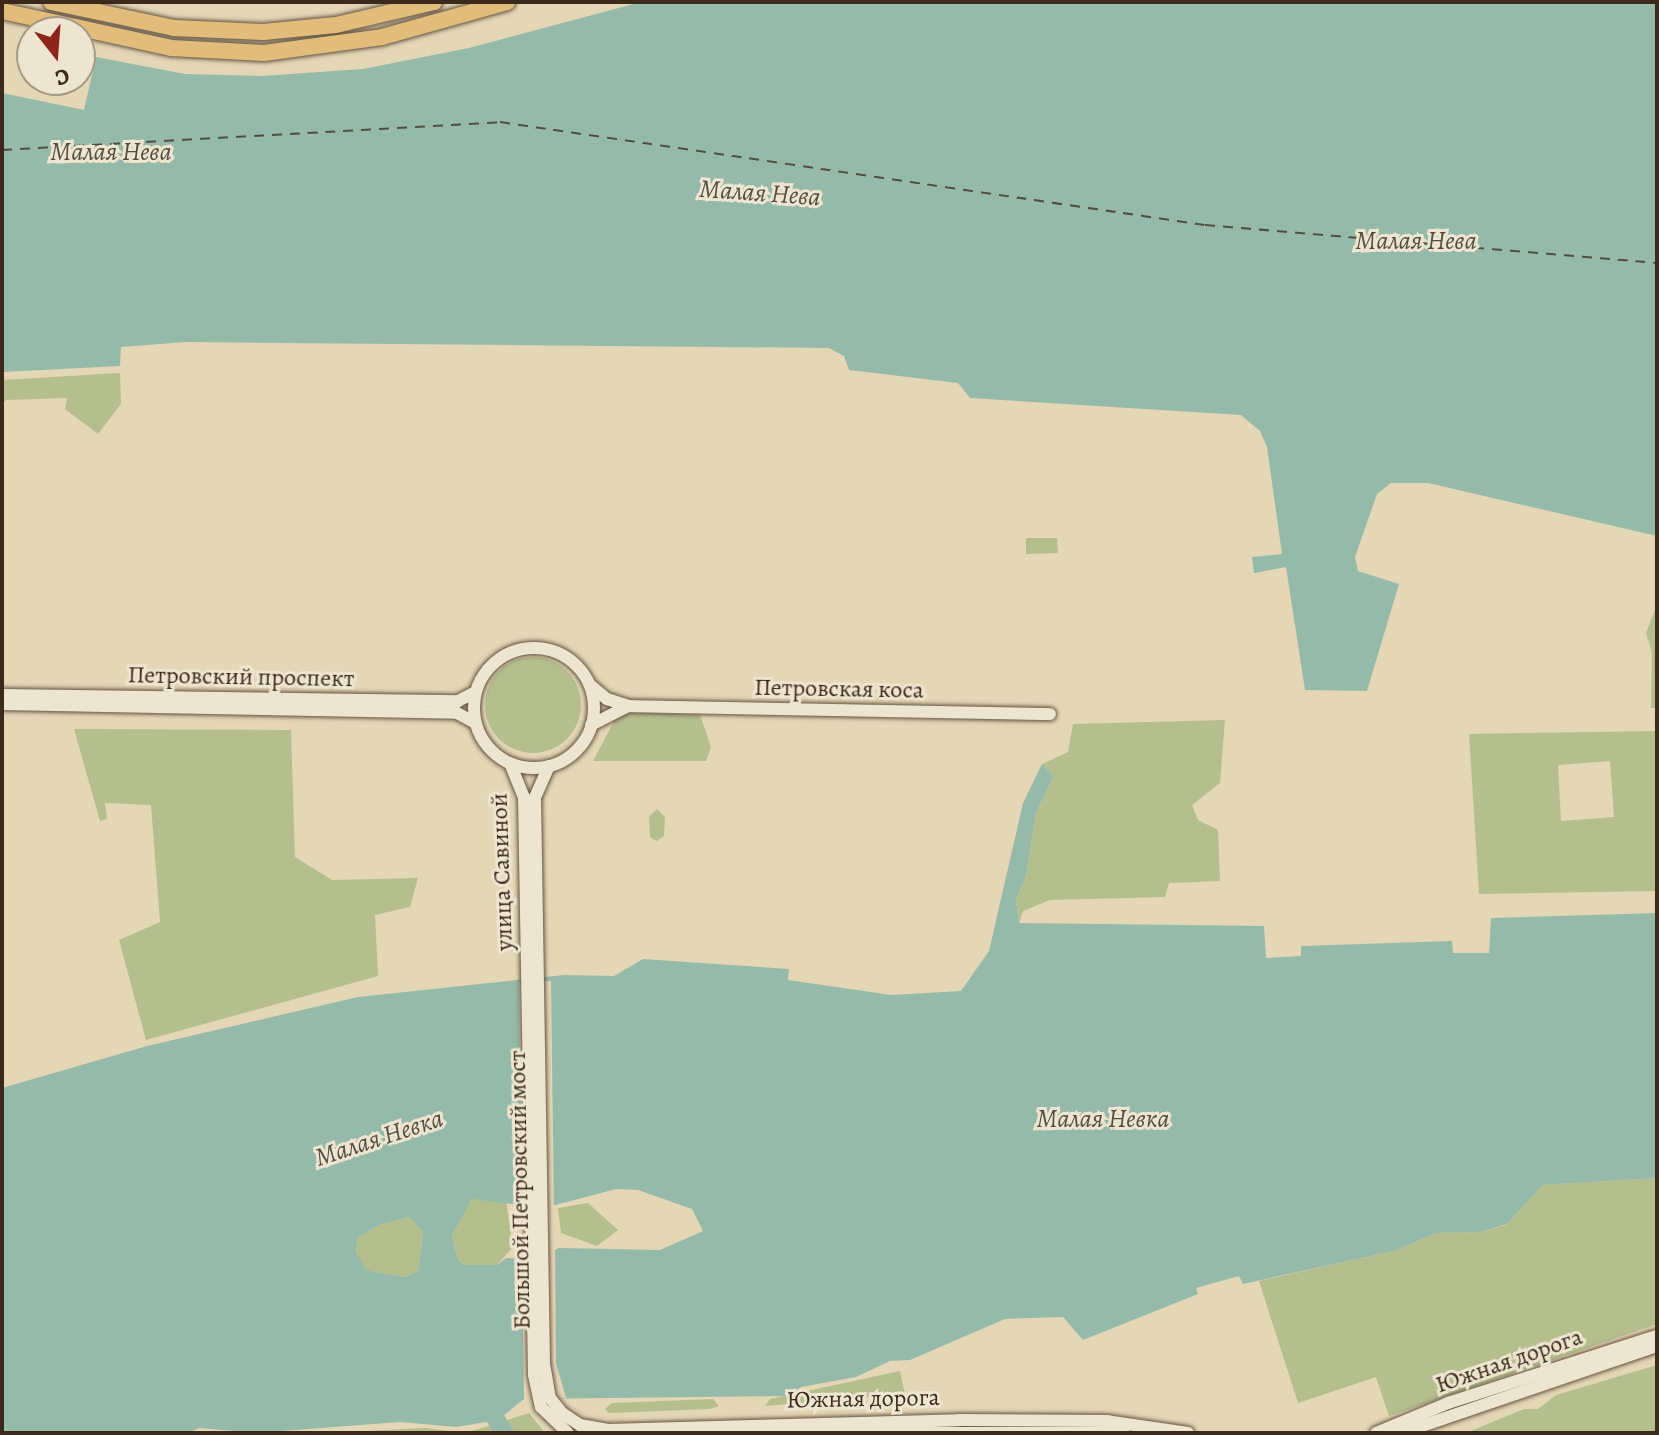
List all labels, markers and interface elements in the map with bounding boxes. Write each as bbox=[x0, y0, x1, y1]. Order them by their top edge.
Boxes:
north arrow bbox=[16, 16, 96, 96]
text: С bbox=[52, 61, 73, 93]
water label: Малая Нева bbox=[50, 136, 172, 168]
water label: Малая Нева bbox=[698, 173, 822, 213]
water label: Малая Нева bbox=[1355, 225, 1477, 257]
street label: Петровский проспект bbox=[127, 661, 355, 693]
street label: Петровская коса bbox=[754, 673, 924, 705]
street label: улица Савиной bbox=[485, 793, 519, 951]
street label: Большой Петровский мост bbox=[503, 1050, 537, 1330]
water label: Малая Невка bbox=[311, 1103, 447, 1173]
water label: Малая Невка bbox=[1036, 1103, 1170, 1135]
street label: Южная дорога bbox=[1432, 1322, 1586, 1400]
street label: Южная дорога bbox=[786, 1383, 940, 1415]

